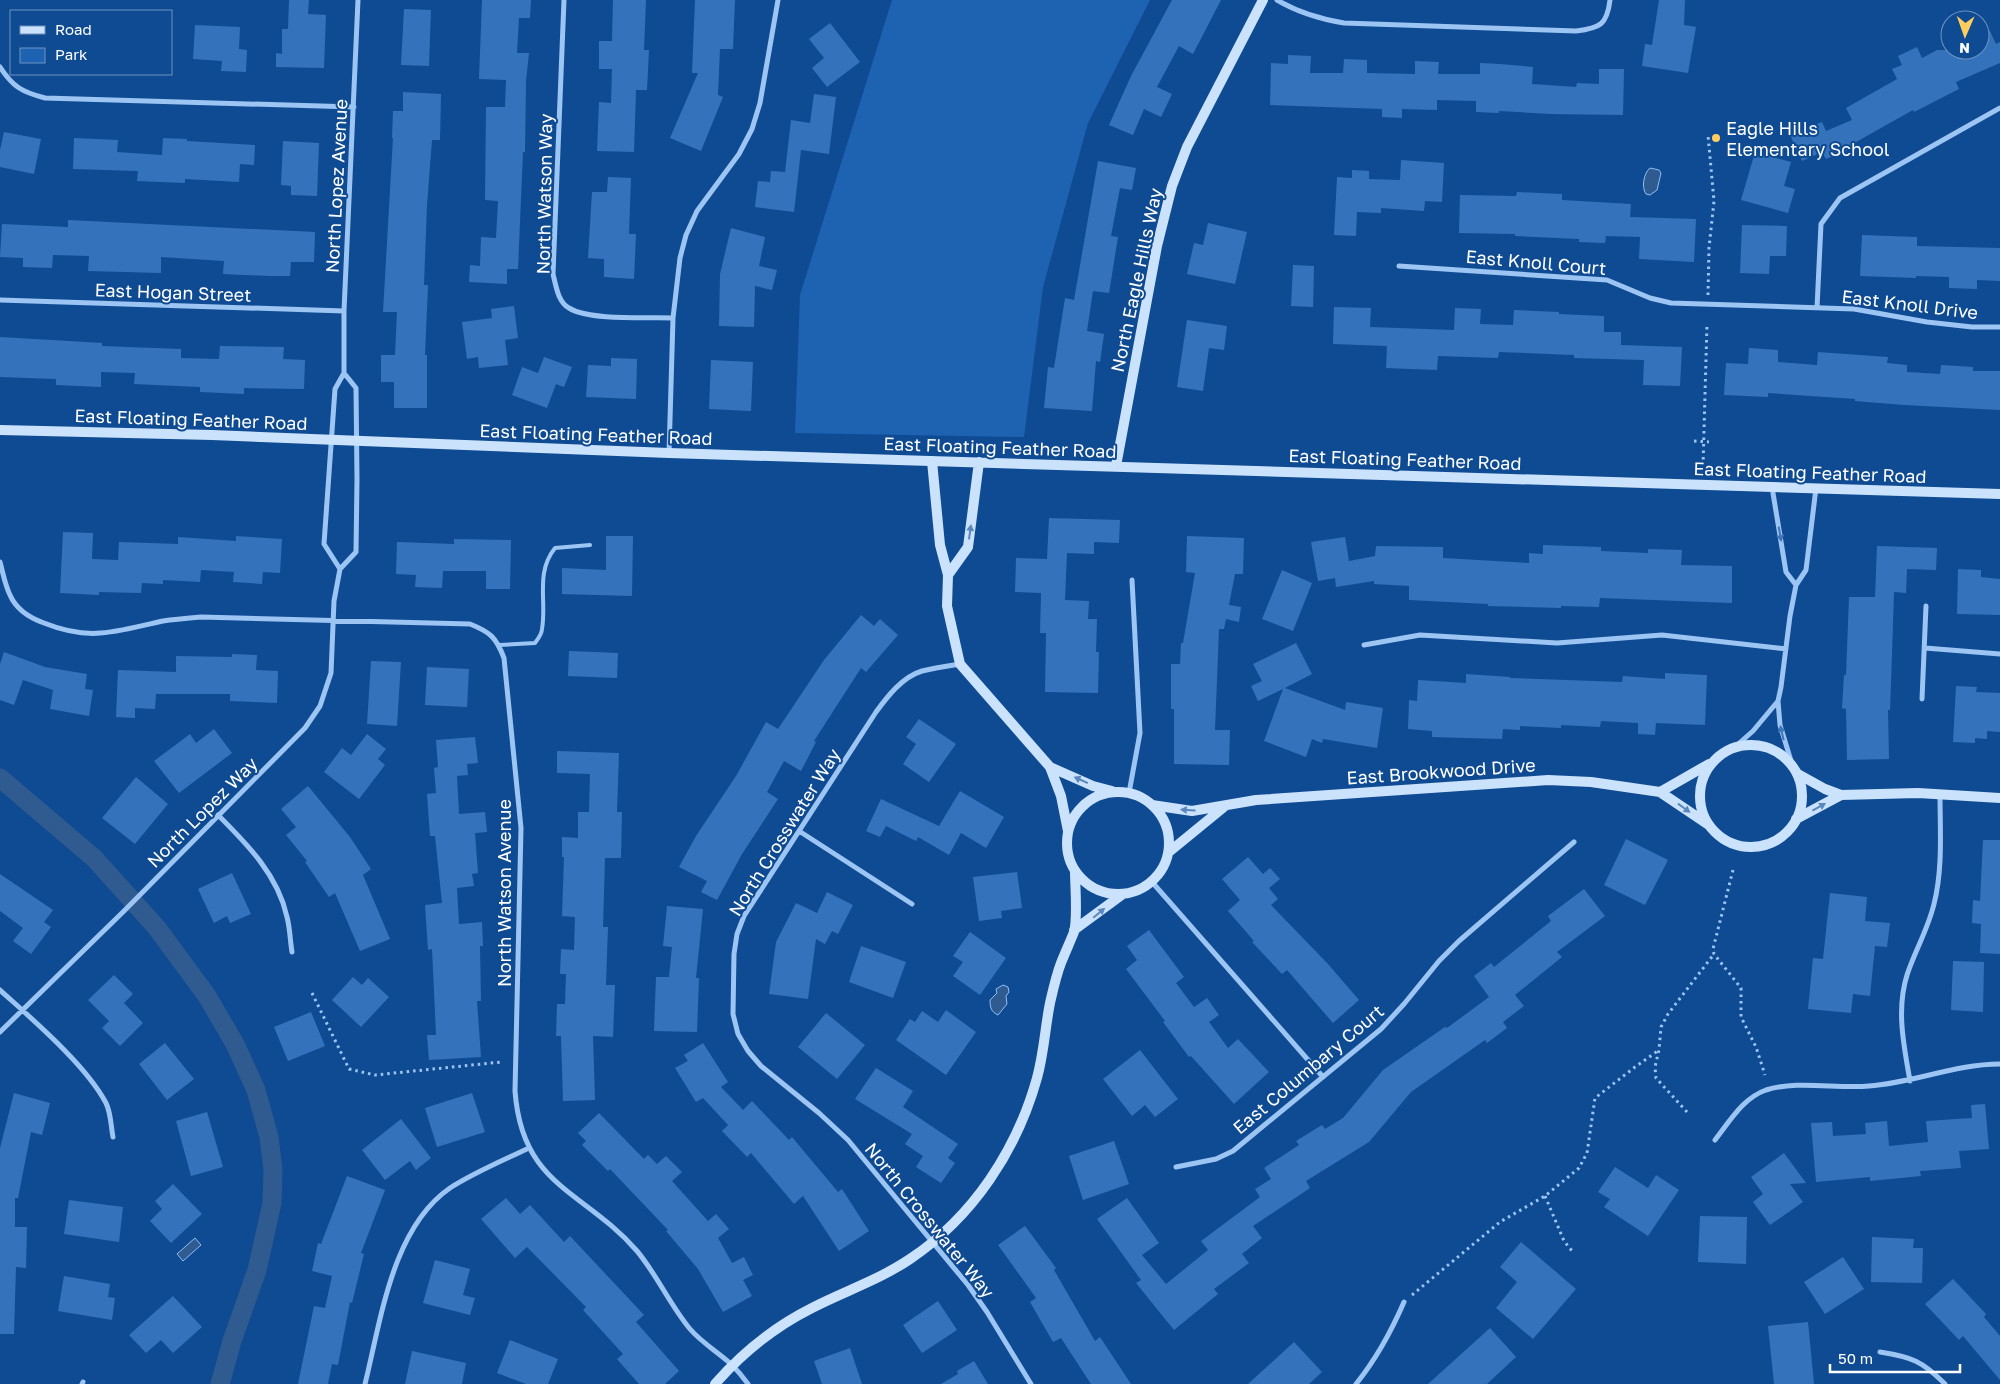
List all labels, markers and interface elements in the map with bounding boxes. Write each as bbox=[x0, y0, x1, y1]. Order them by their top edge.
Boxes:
legend bbox=[10, 10, 172, 75]
north arrow bbox=[1940, 10, 1990, 60]
text: Road bbox=[55, 20, 92, 38]
text: N bbox=[1959, 40, 1970, 57]
text: Park bbox=[55, 45, 88, 63]
street label: North Lopez Avenue bbox=[320, 98, 352, 274]
street label: North Watson Way bbox=[532, 113, 556, 275]
place label: Eagle Hills Elementary School bbox=[1726, 117, 1890, 160]
marker: Eagle Hills Elementary School bbox=[1710, 132, 1722, 144]
street label: North Eagle Hills Way bbox=[1106, 186, 1166, 374]
street label: East Knoll Court bbox=[1465, 245, 1607, 279]
street label: East Hogan Street bbox=[94, 278, 252, 306]
street label: East Knoll Drive bbox=[1841, 285, 1979, 323]
street label: East Floating Feather Road bbox=[74, 404, 308, 434]
street label: East Floating Feather Road bbox=[479, 419, 713, 449]
street label: East Floating Feather Road bbox=[883, 432, 1117, 462]
street label: East Floating Feather Road bbox=[1288, 444, 1522, 474]
street label: East Floating Feather Road bbox=[1693, 457, 1927, 487]
one-way arrow bbox=[966, 524, 974, 540]
one-way arrow bbox=[1776, 526, 1784, 542]
one-way arrow bbox=[1778, 725, 1786, 740]
street label: North Crosswater Way bbox=[723, 744, 845, 920]
street label: North Lopez Way bbox=[142, 752, 262, 872]
street label: East Brookwood Drive bbox=[1346, 753, 1536, 789]
one-way arrow bbox=[1074, 776, 1088, 784]
street label: North Watson Avenue bbox=[493, 799, 515, 987]
one-way arrow bbox=[1677, 803, 1691, 813]
one-way arrow bbox=[1811, 803, 1826, 811]
one-way arrow bbox=[1180, 806, 1196, 814]
one-way arrow bbox=[1092, 907, 1105, 918]
street label: East Columbary Court bbox=[1228, 1000, 1388, 1138]
street label: North Crosswater Way bbox=[861, 1138, 999, 1302]
scale bar bbox=[1830, 1342, 1960, 1374]
text: 50 m bbox=[1838, 1349, 1873, 1367]

